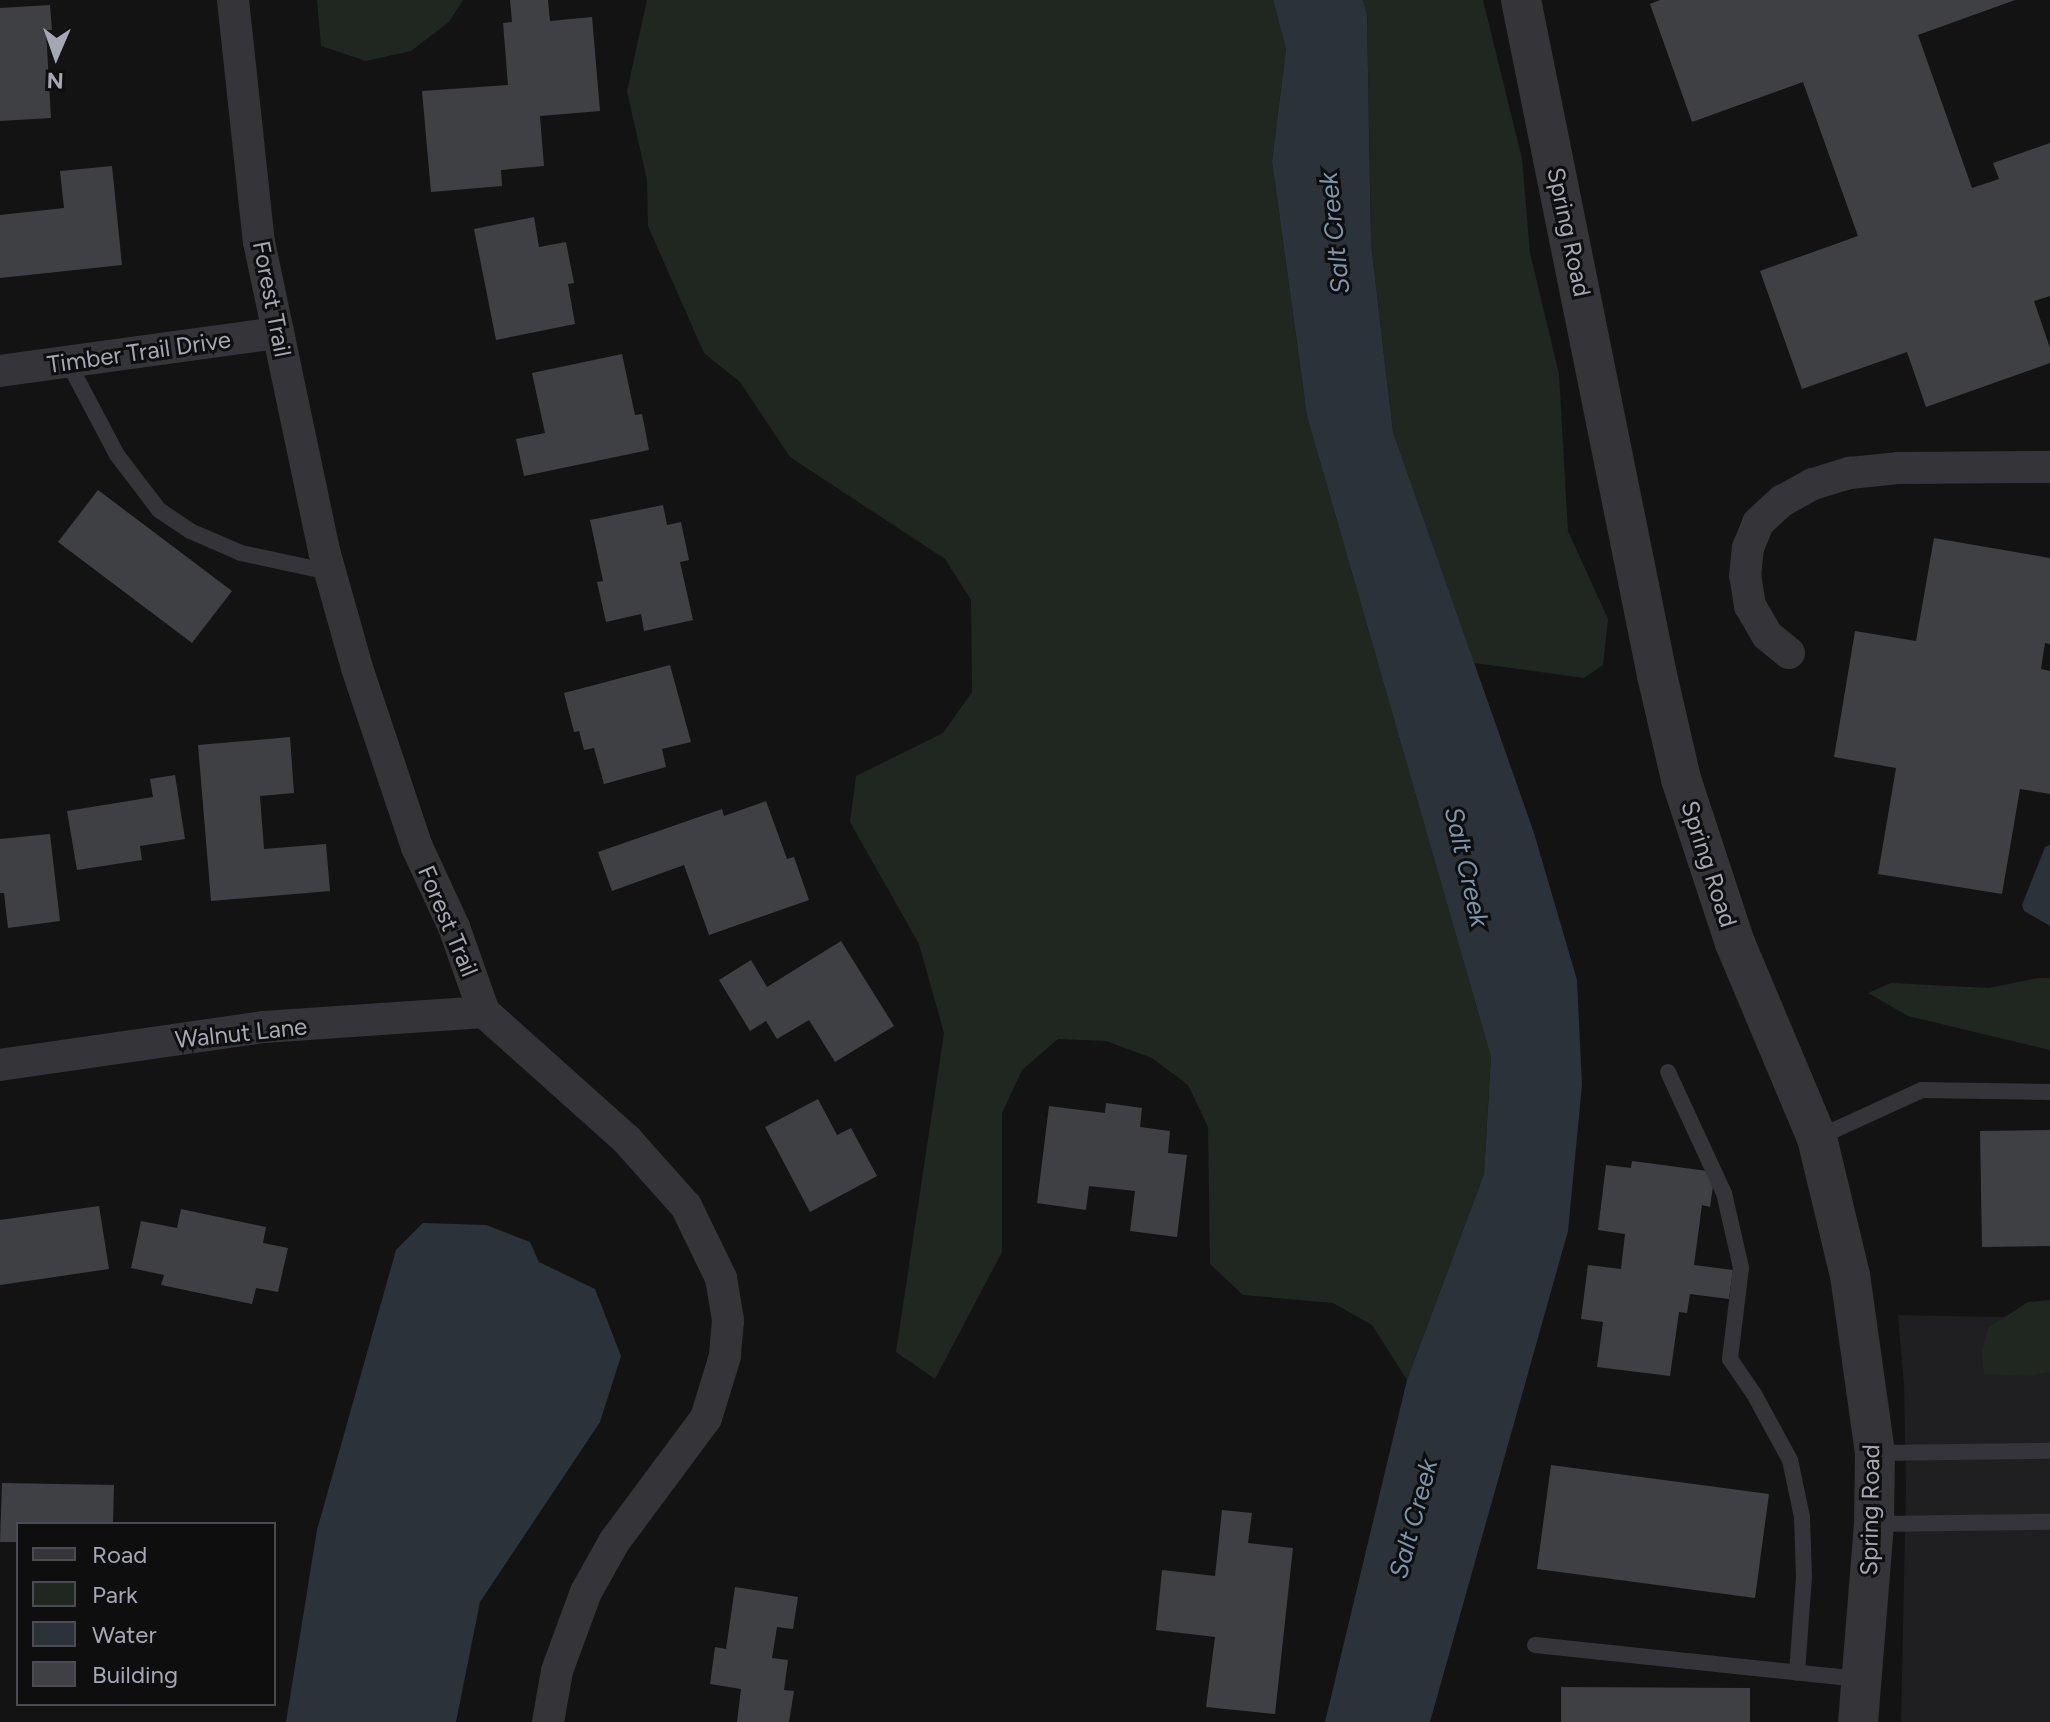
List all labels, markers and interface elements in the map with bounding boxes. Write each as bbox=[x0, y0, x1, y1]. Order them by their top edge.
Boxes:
north arrow bbox=[16, 16, 96, 96]
text: N bbox=[46, 67, 64, 94]
street label: Spring Road bbox=[1541, 165, 1597, 299]
water label: Salt Creek bbox=[1313, 171, 1357, 295]
street label: Forest Trail bbox=[247, 239, 297, 359]
street label: Timber Trail Drive bbox=[45, 325, 233, 379]
street label: Spring Road bbox=[1675, 797, 1743, 931]
water label: Salt Creek bbox=[1437, 804, 1495, 930]
street label: Forest Trail bbox=[412, 861, 484, 981]
street label: Walnut Lane bbox=[174, 1012, 308, 1054]
street label: Spring Road bbox=[1854, 1444, 1886, 1576]
water label: Salt Creek bbox=[1383, 1456, 1445, 1582]
legend bbox=[16, 1522, 276, 1706]
text: Road bbox=[92, 1540, 147, 1569]
text: Park bbox=[92, 1580, 138, 1609]
text: Water bbox=[92, 1620, 157, 1649]
text: Building bbox=[92, 1660, 178, 1689]

